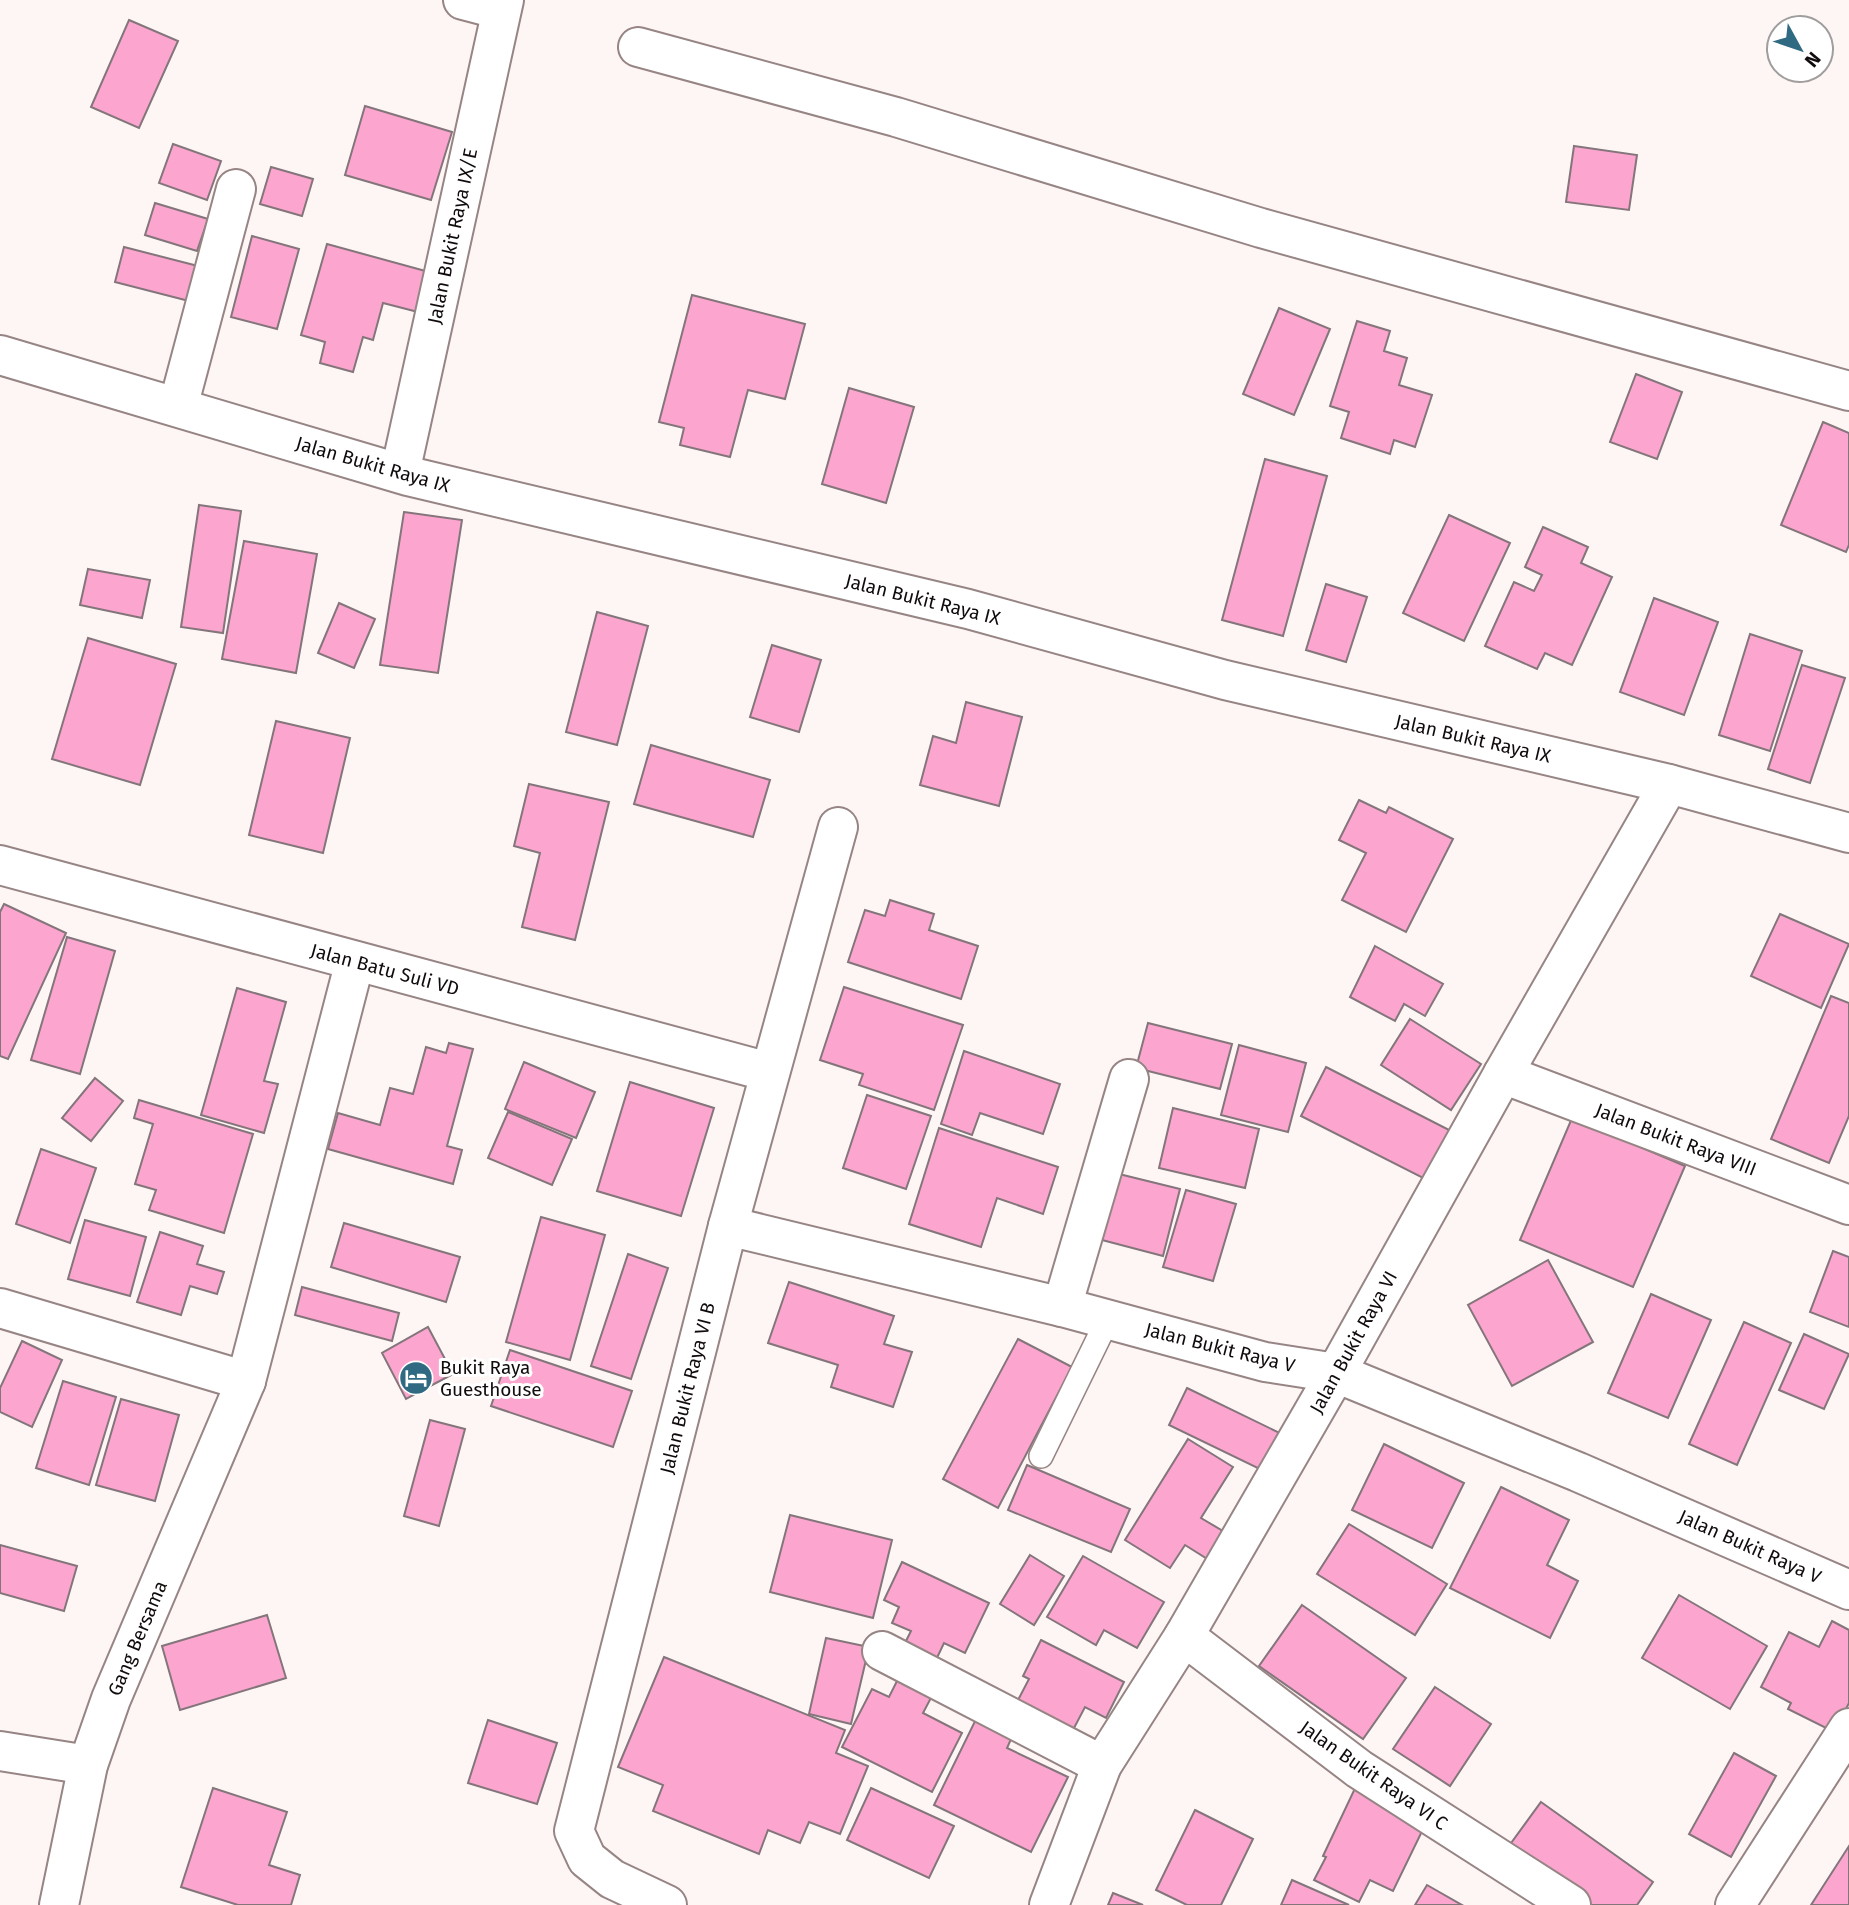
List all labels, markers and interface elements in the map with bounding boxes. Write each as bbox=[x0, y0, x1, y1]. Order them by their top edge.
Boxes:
north arrow bbox=[1765, 14, 1835, 84]
text: N bbox=[1800, 47, 1826, 72]
street label: Jalan Bukit Raya IX/E bbox=[423, 146, 482, 326]
street label: Jalan Bukit Raya IX bbox=[293, 431, 453, 498]
street label: Jalan Bukit Raya IX bbox=[843, 569, 1004, 630]
street label: Jalan Bukit Raya IX bbox=[1393, 709, 1554, 768]
street label: Jalan Batu Suli VD bbox=[308, 939, 462, 1000]
street label: Jalan Bukit Raya VIII bbox=[1592, 1098, 1760, 1181]
street label: Jalan Bukit Raya VI bbox=[1305, 1267, 1402, 1418]
street label: Jalan Bukit Raya VI B bbox=[655, 1300, 720, 1476]
street label: Jalan Bukit Raya V bbox=[1142, 1318, 1298, 1377]
place label: Bukit Raya Guesthouse bbox=[440, 1356, 542, 1401]
hotel icon: Bukit Raya Guesthouse bbox=[397, 1359, 435, 1397]
street label: Jalan Bukit Raya V bbox=[1675, 1505, 1825, 1588]
street label: Gang Bersama bbox=[103, 1577, 172, 1699]
street label: Jalan Bukit Raya VI C bbox=[1295, 1716, 1452, 1835]

